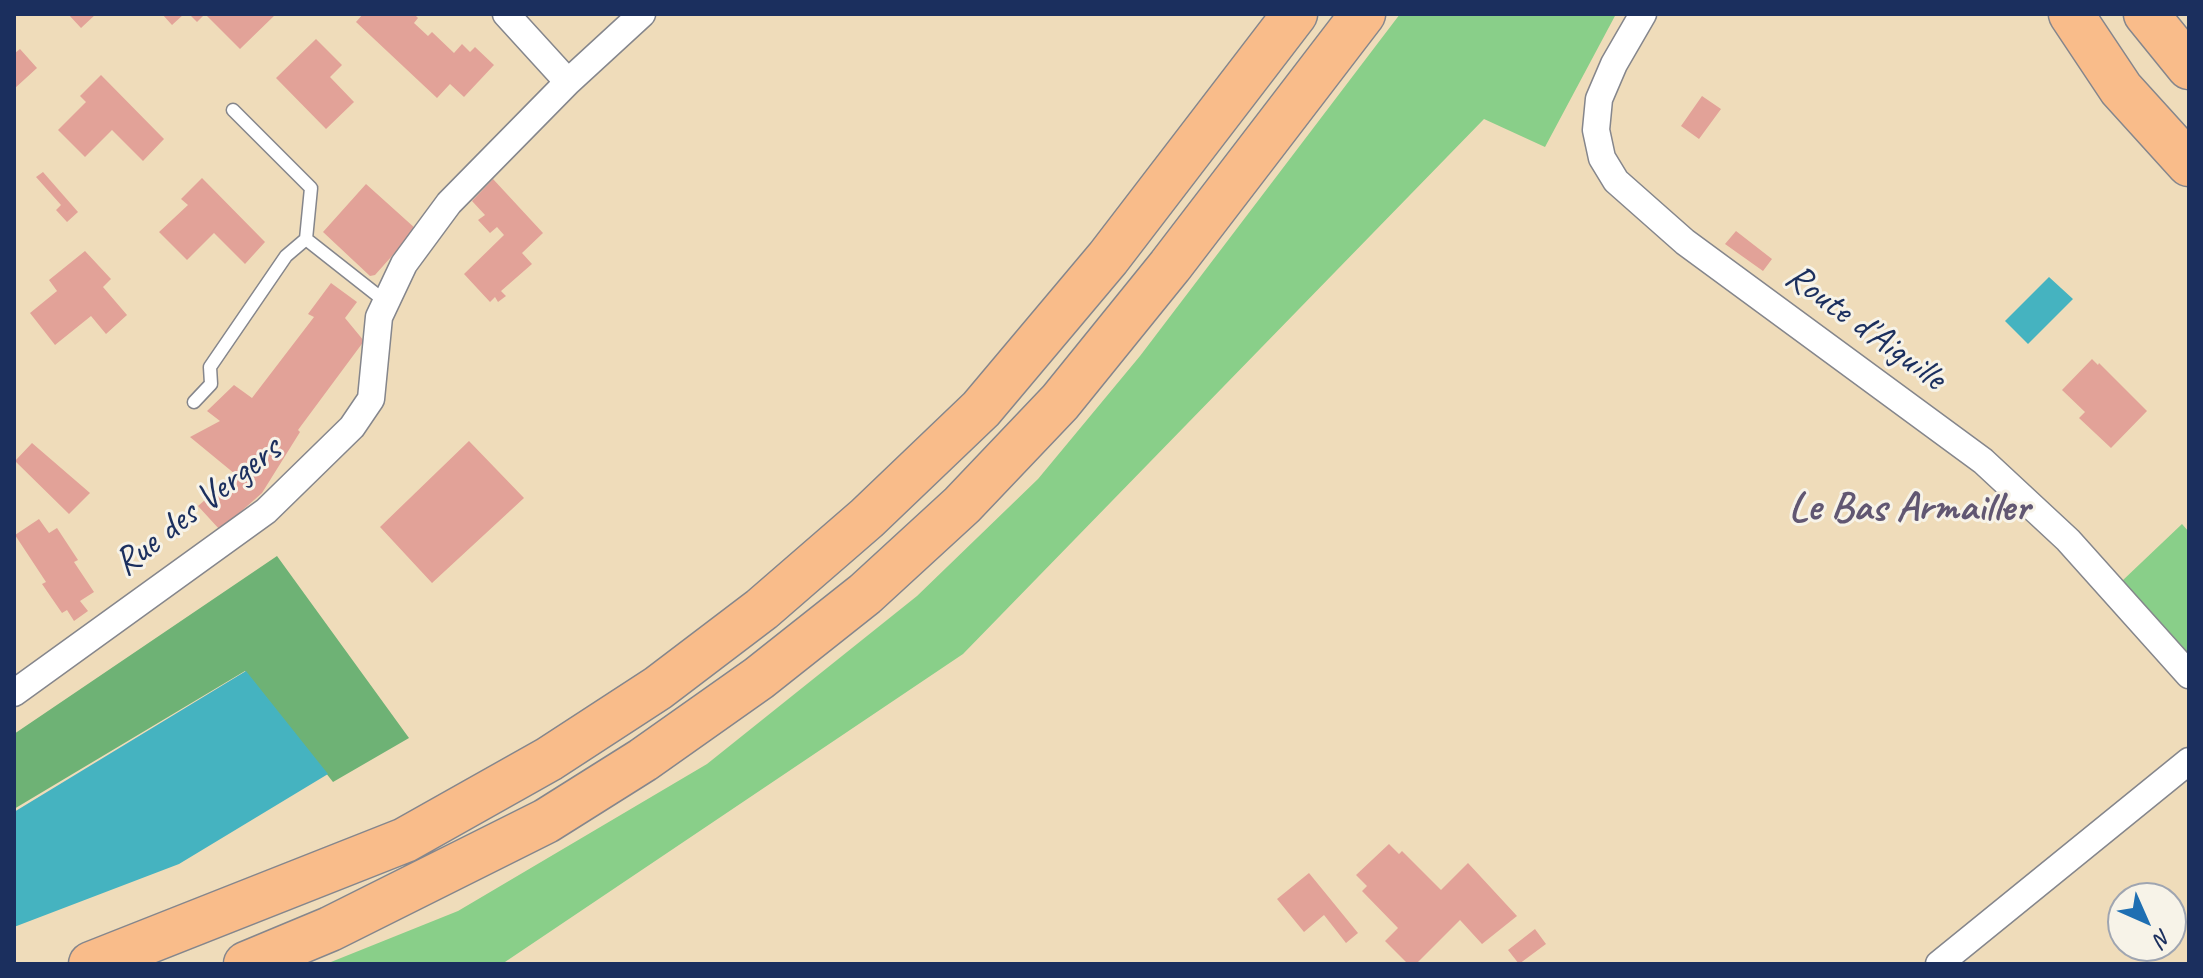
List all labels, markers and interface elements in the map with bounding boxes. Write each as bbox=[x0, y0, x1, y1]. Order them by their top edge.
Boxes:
street label: Route d'Aiguille bbox=[1776, 255, 1954, 401]
street label: Rue des Vergers bbox=[105, 427, 291, 587]
district label: Le Bas Armailler bbox=[1789, 484, 2029, 534]
north arrow bbox=[2107, 882, 2187, 962]
text: N bbox=[2148, 923, 2177, 952]

